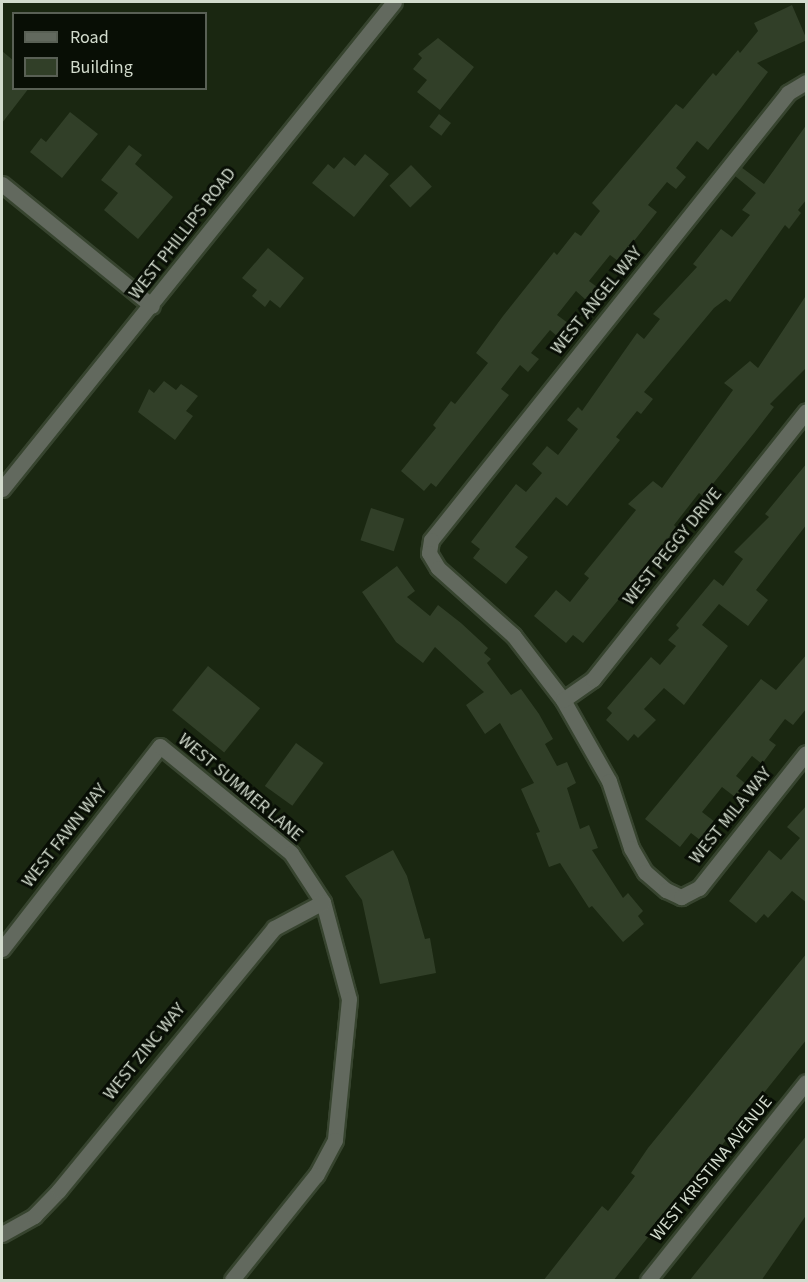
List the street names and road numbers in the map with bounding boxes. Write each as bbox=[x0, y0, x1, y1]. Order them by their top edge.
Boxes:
street label: WEST PHILLIPS ROAD bbox=[125, 164, 241, 304]
street label: WEST ANGEL WAY bbox=[547, 243, 647, 359]
street label: WEST PEGGY DRIVE bbox=[619, 484, 727, 610]
street label: WEST SUMMER LANE bbox=[173, 729, 307, 847]
street label: WEST MILA WAY bbox=[685, 763, 777, 869]
street label: WEST FAWN WAY bbox=[18, 780, 112, 892]
street label: WEST ZINC WAY bbox=[99, 999, 191, 1105]
street label: WEST KRISTINA AVENUE bbox=[647, 1092, 777, 1246]

